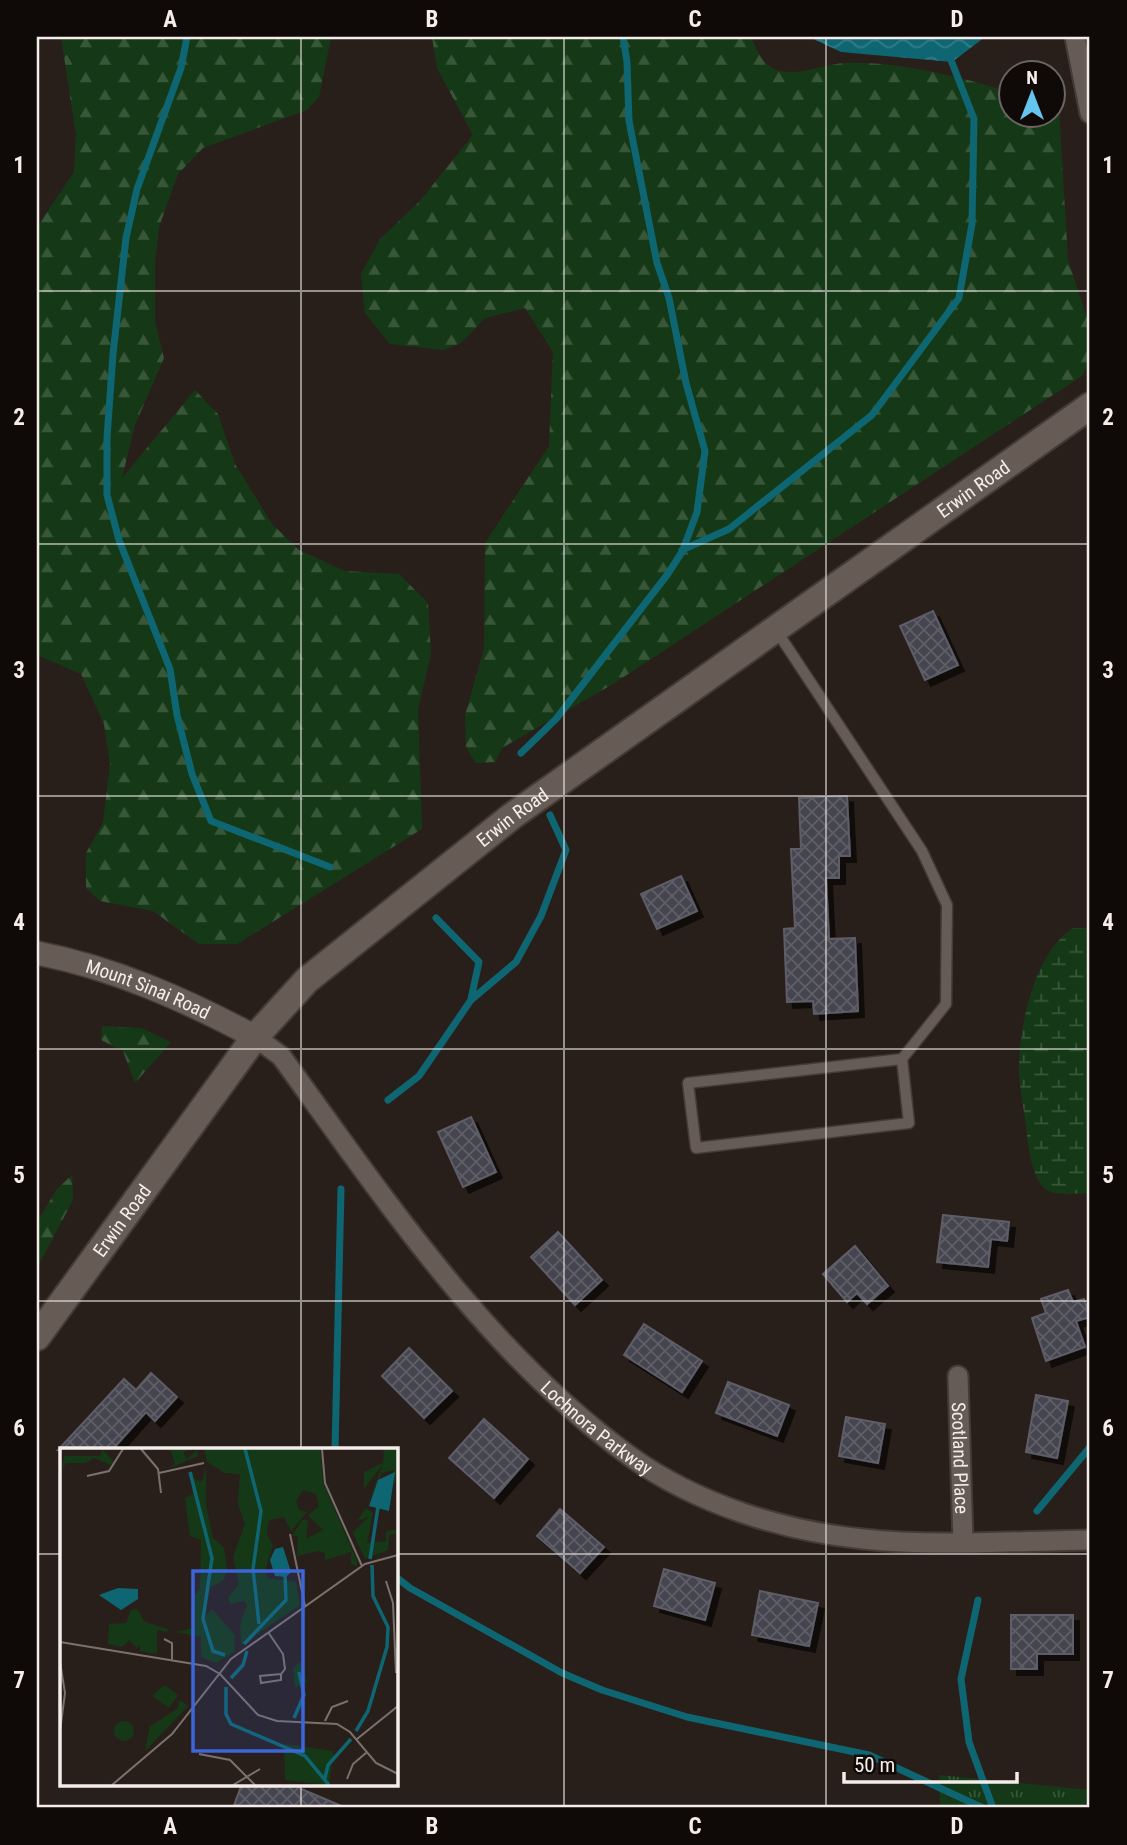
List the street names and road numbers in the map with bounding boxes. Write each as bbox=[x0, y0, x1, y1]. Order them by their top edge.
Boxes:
street label: Erwin Road bbox=[933, 456, 1014, 523]
street label: Erwin Road bbox=[472, 783, 553, 852]
street label: Mount Sinai Road bbox=[83, 955, 214, 1024]
street label: Erwin Road bbox=[88, 1180, 156, 1262]
street label: Lochnora Parkway bbox=[536, 1376, 657, 1480]
street label: Scotland Place bbox=[947, 1402, 973, 1514]

